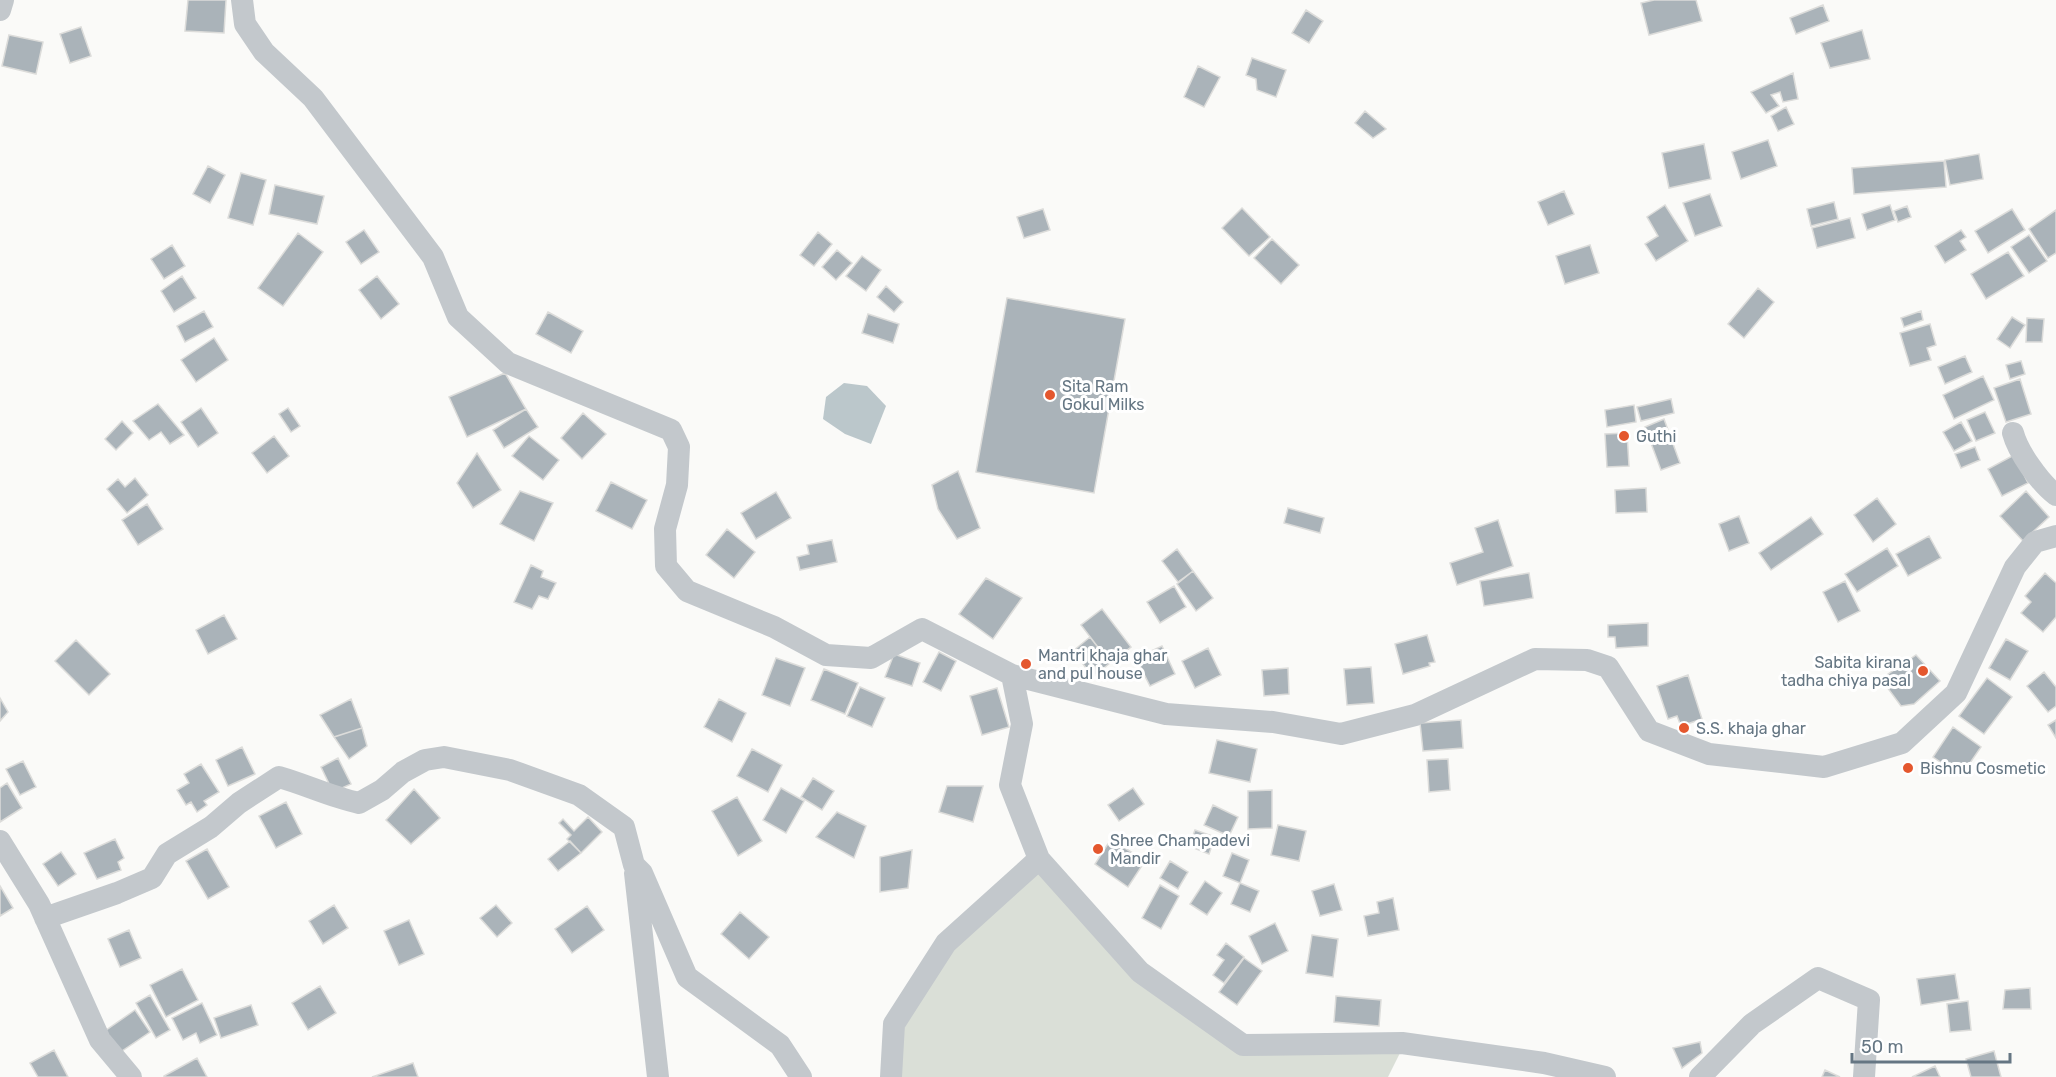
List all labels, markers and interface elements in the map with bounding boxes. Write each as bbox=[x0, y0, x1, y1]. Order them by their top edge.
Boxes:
place label: Sita Ram Gokul Milks bbox=[1062, 377, 1145, 414]
marker: Sita Ram Gokul Milks bbox=[1043, 388, 1057, 402]
place label: Guthi bbox=[1636, 427, 1676, 446]
marker: Guthi bbox=[1617, 429, 1631, 443]
place label: Mantri khaja ghar and pul house bbox=[1038, 646, 1167, 683]
place label: Sabita kirana tadha chiya pasal bbox=[1781, 653, 1911, 690]
marker: Mantri khaja ghar and pul house bbox=[1019, 657, 1033, 671]
marker: Sabita kirana tadha chiya pasal bbox=[1916, 664, 1930, 678]
place label: S.S. khaja ghar bbox=[1696, 719, 1806, 738]
marker: S.S. khaja ghar bbox=[1677, 721, 1691, 735]
place label: Bishnu Cosmetic bbox=[1920, 759, 2046, 778]
marker: Bishnu Cosmetic bbox=[1901, 761, 1915, 775]
place label: Shree Champadevi Mandir bbox=[1110, 831, 1250, 868]
marker: Shree Champadevi Mandir bbox=[1091, 842, 1105, 856]
scale bar bbox=[1852, 1026, 2010, 1064]
text: 50 m bbox=[1861, 1036, 1904, 1058]

